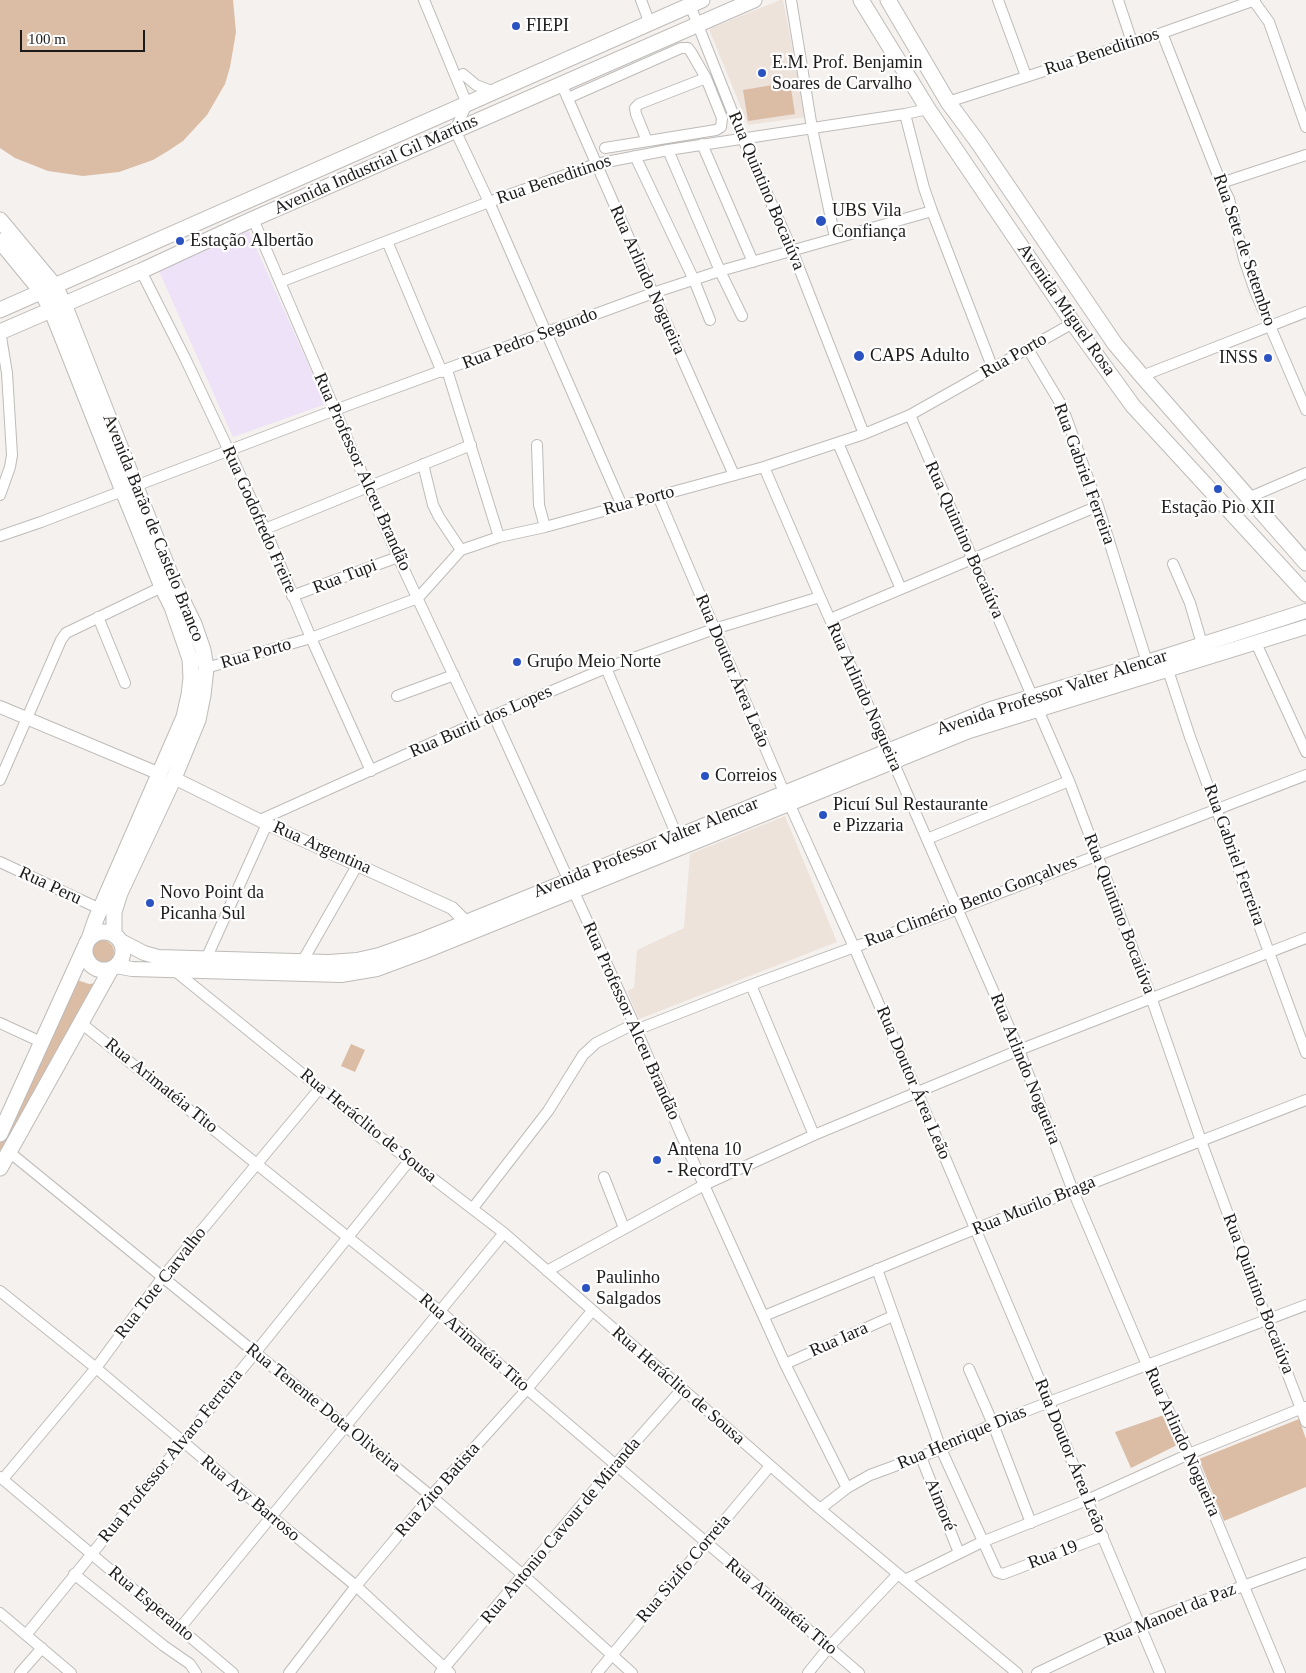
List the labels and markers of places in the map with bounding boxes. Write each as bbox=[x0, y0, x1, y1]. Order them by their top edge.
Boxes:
place label: FIEPI bbox=[526, 15, 569, 37]
marker: FIEPI bbox=[510, 20, 522, 32]
place label: E.M. Prof. Benjamin Soares de Carvalho bbox=[772, 52, 922, 94]
marker: E.M. Prof. Benjamin Soares de Carvalho bbox=[756, 67, 768, 79]
place label: UBS Vila Confiança bbox=[832, 200, 906, 242]
marker: UBS Vila Confiança bbox=[814, 214, 828, 228]
place label: Estação Albertão bbox=[190, 230, 313, 252]
marker: Estação Albertão bbox=[174, 235, 186, 247]
place label: CAPS Adulto bbox=[870, 345, 970, 367]
place label: INSS bbox=[1219, 347, 1258, 369]
marker: CAPS Adulto bbox=[852, 349, 866, 363]
marker: INSS bbox=[1262, 352, 1274, 364]
marker: Estação Pio XII bbox=[1212, 483, 1224, 495]
place label: Estação Pio XII bbox=[1161, 497, 1275, 519]
place label: Gruṕo Meio Norte bbox=[527, 651, 661, 673]
marker: Gruṕo Meio Norte bbox=[511, 656, 523, 668]
place label: Correios bbox=[715, 765, 777, 787]
marker: Correios bbox=[699, 770, 711, 782]
place label: Picuí Sul Restaurante e Pizzaria bbox=[833, 794, 988, 836]
marker: Picuí Sul Restaurante e Pizzaria bbox=[817, 809, 829, 821]
place label: Novo Point da Picanha Sul bbox=[160, 882, 264, 924]
marker: Novo Point da Picanha Sul bbox=[144, 897, 156, 909]
place label: Antena 10 - RecordTV bbox=[667, 1139, 753, 1182]
marker: Antena 10 - RecordTV bbox=[651, 1154, 663, 1166]
place label: Paulinho Salgados bbox=[596, 1267, 661, 1310]
marker: Paulinho Salgados bbox=[580, 1282, 592, 1294]

